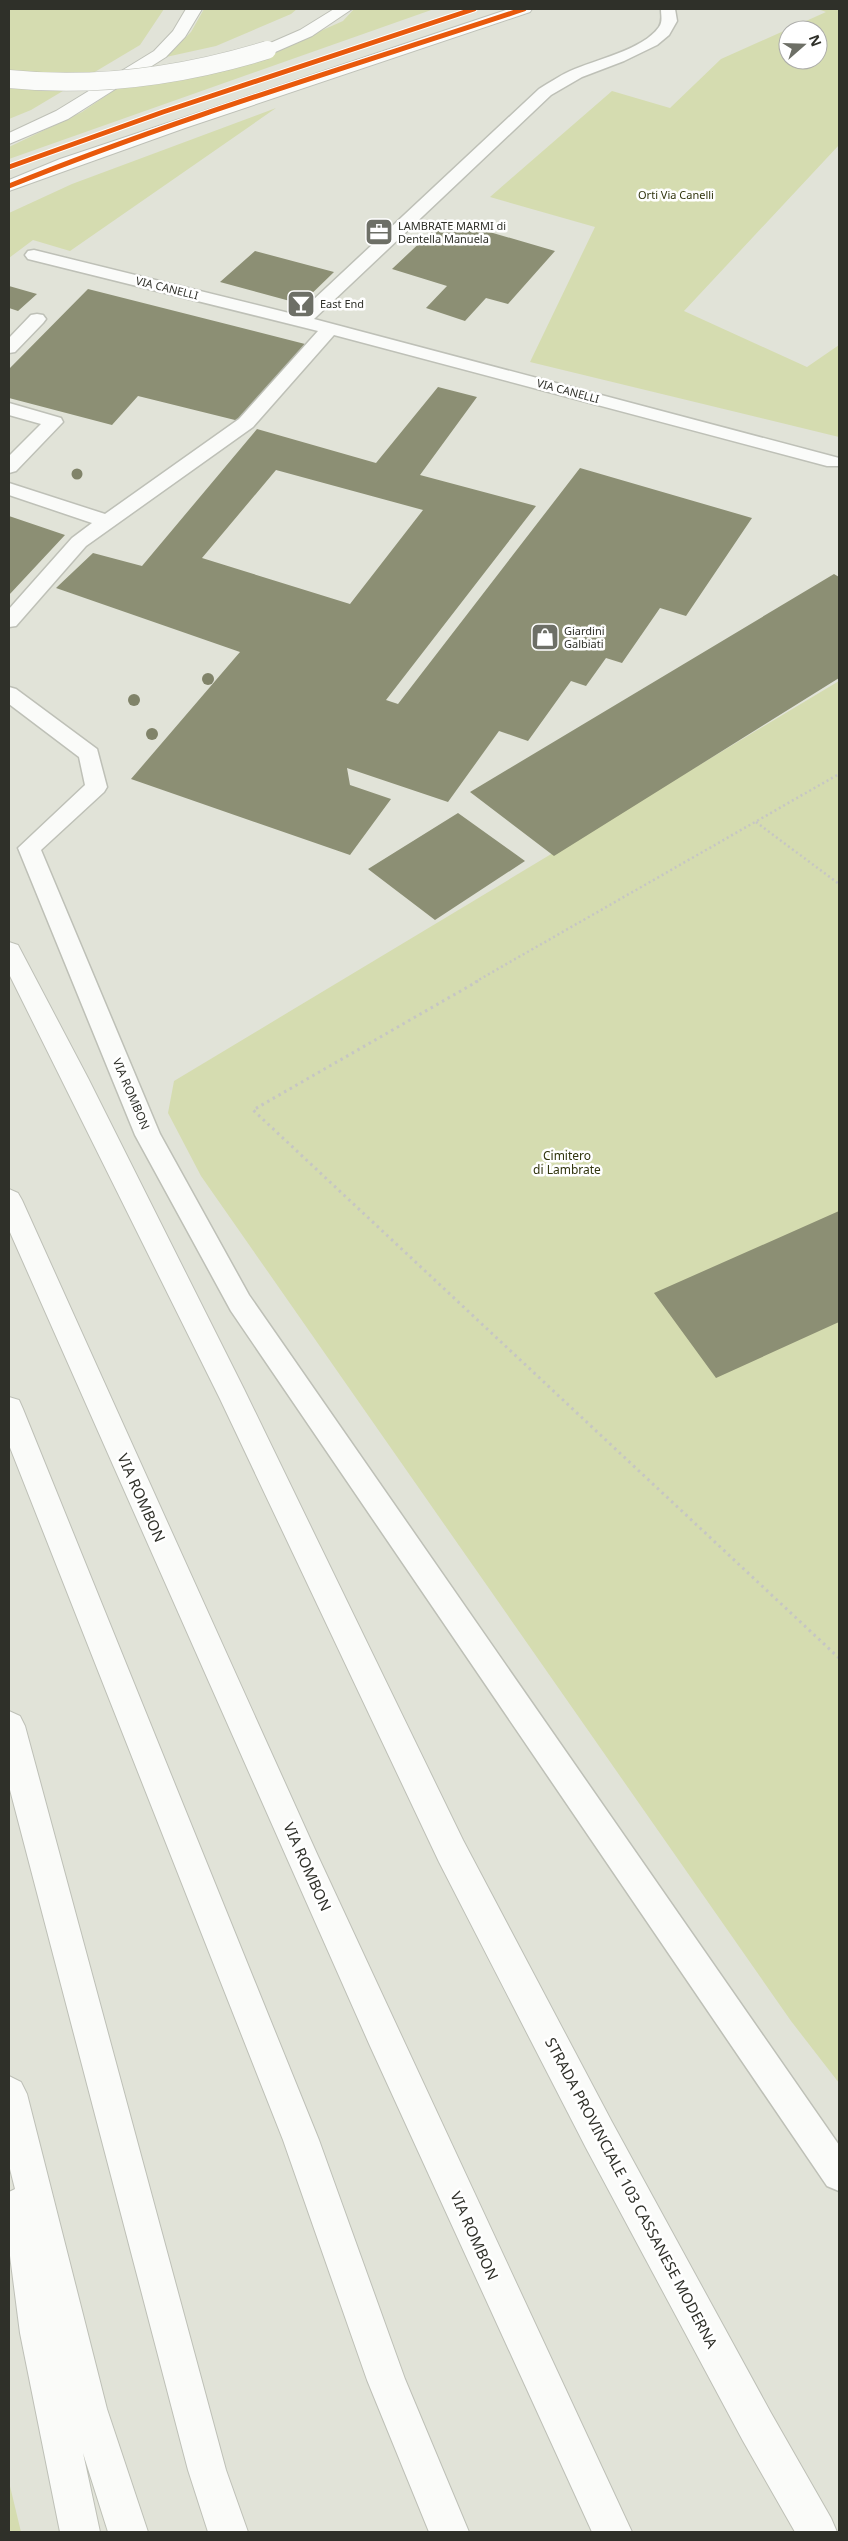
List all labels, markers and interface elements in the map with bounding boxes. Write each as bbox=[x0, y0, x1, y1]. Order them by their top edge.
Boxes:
north arrow bbox=[778, 20, 828, 70]
text: N bbox=[805, 32, 827, 49]
park label: Orti Via Canelli bbox=[638, 187, 714, 202]
office icon: LAMBRATE MARMI di Dentella Manuela bbox=[364, 217, 394, 247]
place label: LAMBRATE MARMI di Dentella Manuela bbox=[398, 218, 506, 246]
street label: VIA CANELLI bbox=[134, 273, 200, 303]
bar icon: East End bbox=[286, 289, 316, 319]
place label: East End bbox=[320, 296, 364, 311]
street label: VIA CANELLI bbox=[535, 375, 601, 406]
shop icon: Giardini Galbiati bbox=[530, 622, 560, 652]
place label: Giardini Galbiati bbox=[564, 623, 605, 651]
street label: VIA ROMBON bbox=[109, 1055, 154, 1132]
park label: Cimitero di Lambrate bbox=[533, 1147, 601, 1178]
street label: VIA ROMBON bbox=[113, 1450, 170, 1545]
street label: VIA ROMBON bbox=[279, 1819, 336, 1914]
street label: STRADA PROVINCIALE 103 CASSANESE MODERNA bbox=[541, 2034, 723, 2352]
street label: VIA ROMBON bbox=[446, 2188, 503, 2283]

